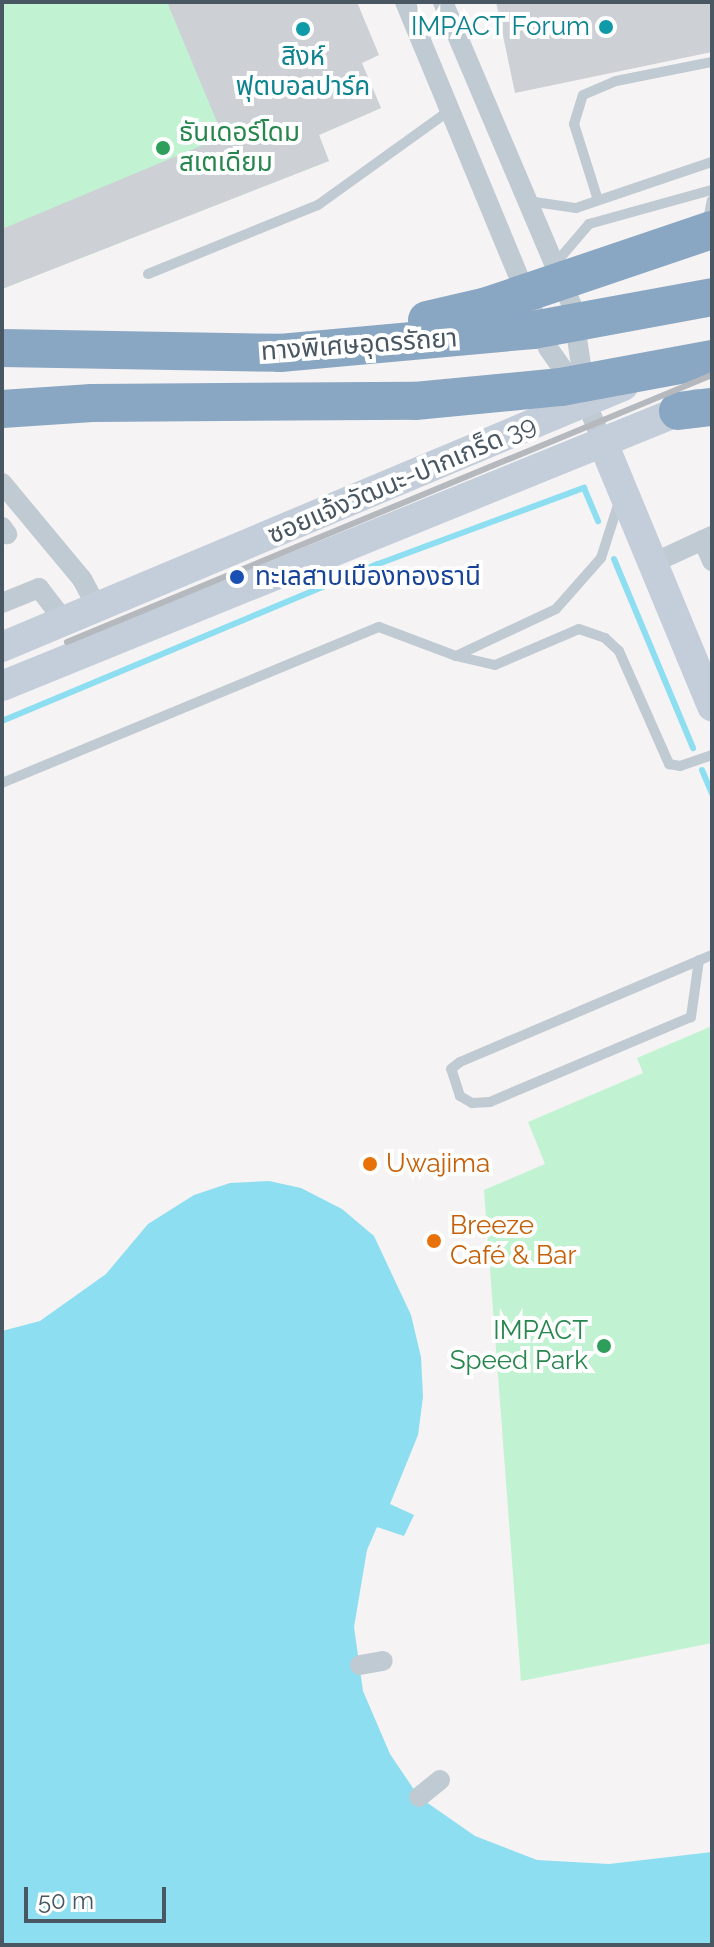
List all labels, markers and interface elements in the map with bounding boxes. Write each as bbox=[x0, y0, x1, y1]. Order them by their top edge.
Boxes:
place label: IMPACT Forum bbox=[410, 11, 590, 43]
marker: IMPACT Forum bbox=[597, 18, 615, 36]
marker: สิงห์ ฟุตบอลปาร์ค bbox=[294, 20, 312, 38]
place label: สิงห์ ฟุตบอลปาร์ค bbox=[236, 41, 370, 102]
place label: ธันเดอร์โดม สเตเดียม bbox=[179, 117, 300, 178]
marker: ธันเดอร์โดม สเตเดียม bbox=[154, 139, 172, 157]
street label: ทางพิเศษอุดรรัถยา bbox=[260, 323, 458, 367]
street label: ซอยแจ้งวัฒนะ-ปากเกร็ด 39 bbox=[263, 409, 541, 551]
place label: ทะเลสาบเมืองทองธานี bbox=[255, 561, 481, 593]
marker: ทะเลสาบเมืองทองธานี bbox=[226, 566, 248, 588]
place label: Uwajima bbox=[386, 1148, 490, 1180]
marker: Uwajima bbox=[361, 1155, 379, 1173]
place label: Breeze Café & Bar bbox=[450, 1210, 577, 1272]
marker: Breeze Café & Bar bbox=[425, 1232, 443, 1250]
place label: IMPACT Speed Park bbox=[450, 1315, 588, 1376]
marker: IMPACT Speed Park bbox=[595, 1337, 613, 1355]
scale bar bbox=[28, 1871, 170, 1921]
text: 50 m bbox=[38, 1886, 94, 1915]

